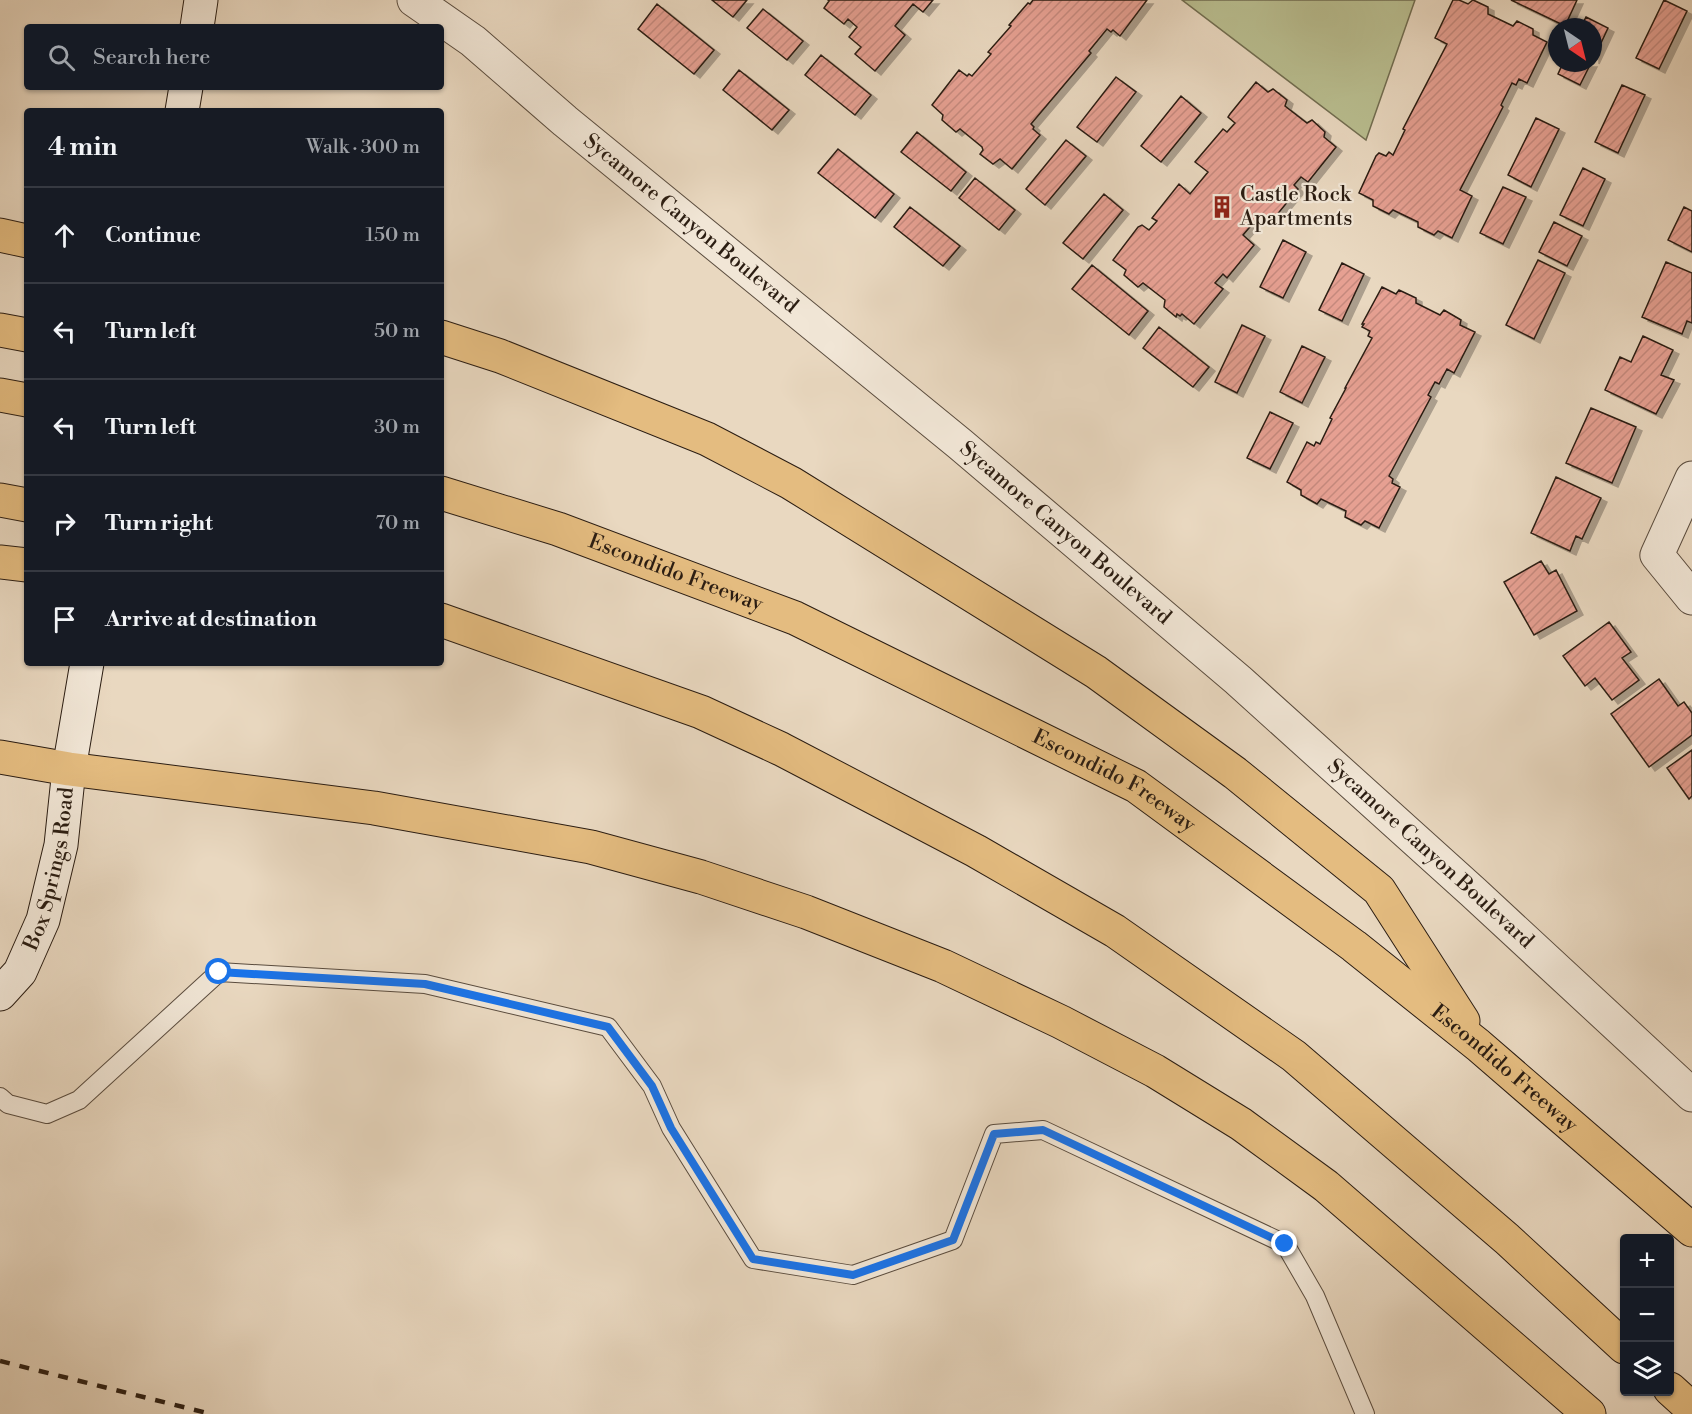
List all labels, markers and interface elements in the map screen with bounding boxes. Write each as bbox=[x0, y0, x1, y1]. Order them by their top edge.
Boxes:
north arrow bbox=[1548, 18, 1602, 72]
search box bbox=[24, 24, 444, 90]
icon: search bbox=[45, 41, 78, 74]
text: Search here bbox=[93, 44, 210, 71]
street label: Sycamore Canyon Boulevard bbox=[578, 128, 803, 319]
text: 4 min bbox=[48, 131, 118, 163]
text: Walk · 300 m bbox=[306, 135, 420, 160]
place label: Castle Rock Apartments bbox=[1239, 182, 1352, 232]
building icon: Castle Rock Apartments bbox=[1209, 194, 1235, 220]
icon: ahead bbox=[48, 219, 81, 252]
text: Continue bbox=[105, 222, 201, 249]
text: 150 m bbox=[365, 223, 420, 248]
icon: left bbox=[48, 315, 81, 348]
text: Turn left bbox=[105, 318, 196, 345]
text: 50 m bbox=[374, 319, 420, 344]
icon: left bbox=[48, 411, 81, 444]
text: Turn left bbox=[105, 414, 196, 441]
text: 30 m bbox=[374, 415, 420, 440]
street label: Sycamore Canyon Boulevard bbox=[954, 436, 1176, 631]
icon: right bbox=[48, 507, 81, 540]
text: Turn right bbox=[105, 510, 213, 537]
text: 70 m bbox=[376, 511, 420, 536]
street label: Escondido Freeway bbox=[585, 529, 767, 618]
icon: arrive bbox=[48, 603, 81, 636]
text: Arrive at destination bbox=[105, 606, 317, 633]
street label: Escondido Freeway bbox=[1028, 724, 1201, 839]
street label: Sycamore Canyon Boulevard bbox=[1322, 754, 1539, 954]
street label: Box Springs Road bbox=[18, 786, 80, 956]
route start bbox=[205, 958, 231, 984]
street label: Escondido Freeway bbox=[1425, 999, 1584, 1139]
route end bbox=[1271, 1230, 1297, 1256]
map controls bbox=[1620, 1234, 1674, 1396]
button: + bbox=[1620, 1234, 1674, 1288]
button: − bbox=[1620, 1288, 1674, 1342]
button: layers bbox=[1620, 1342, 1674, 1396]

